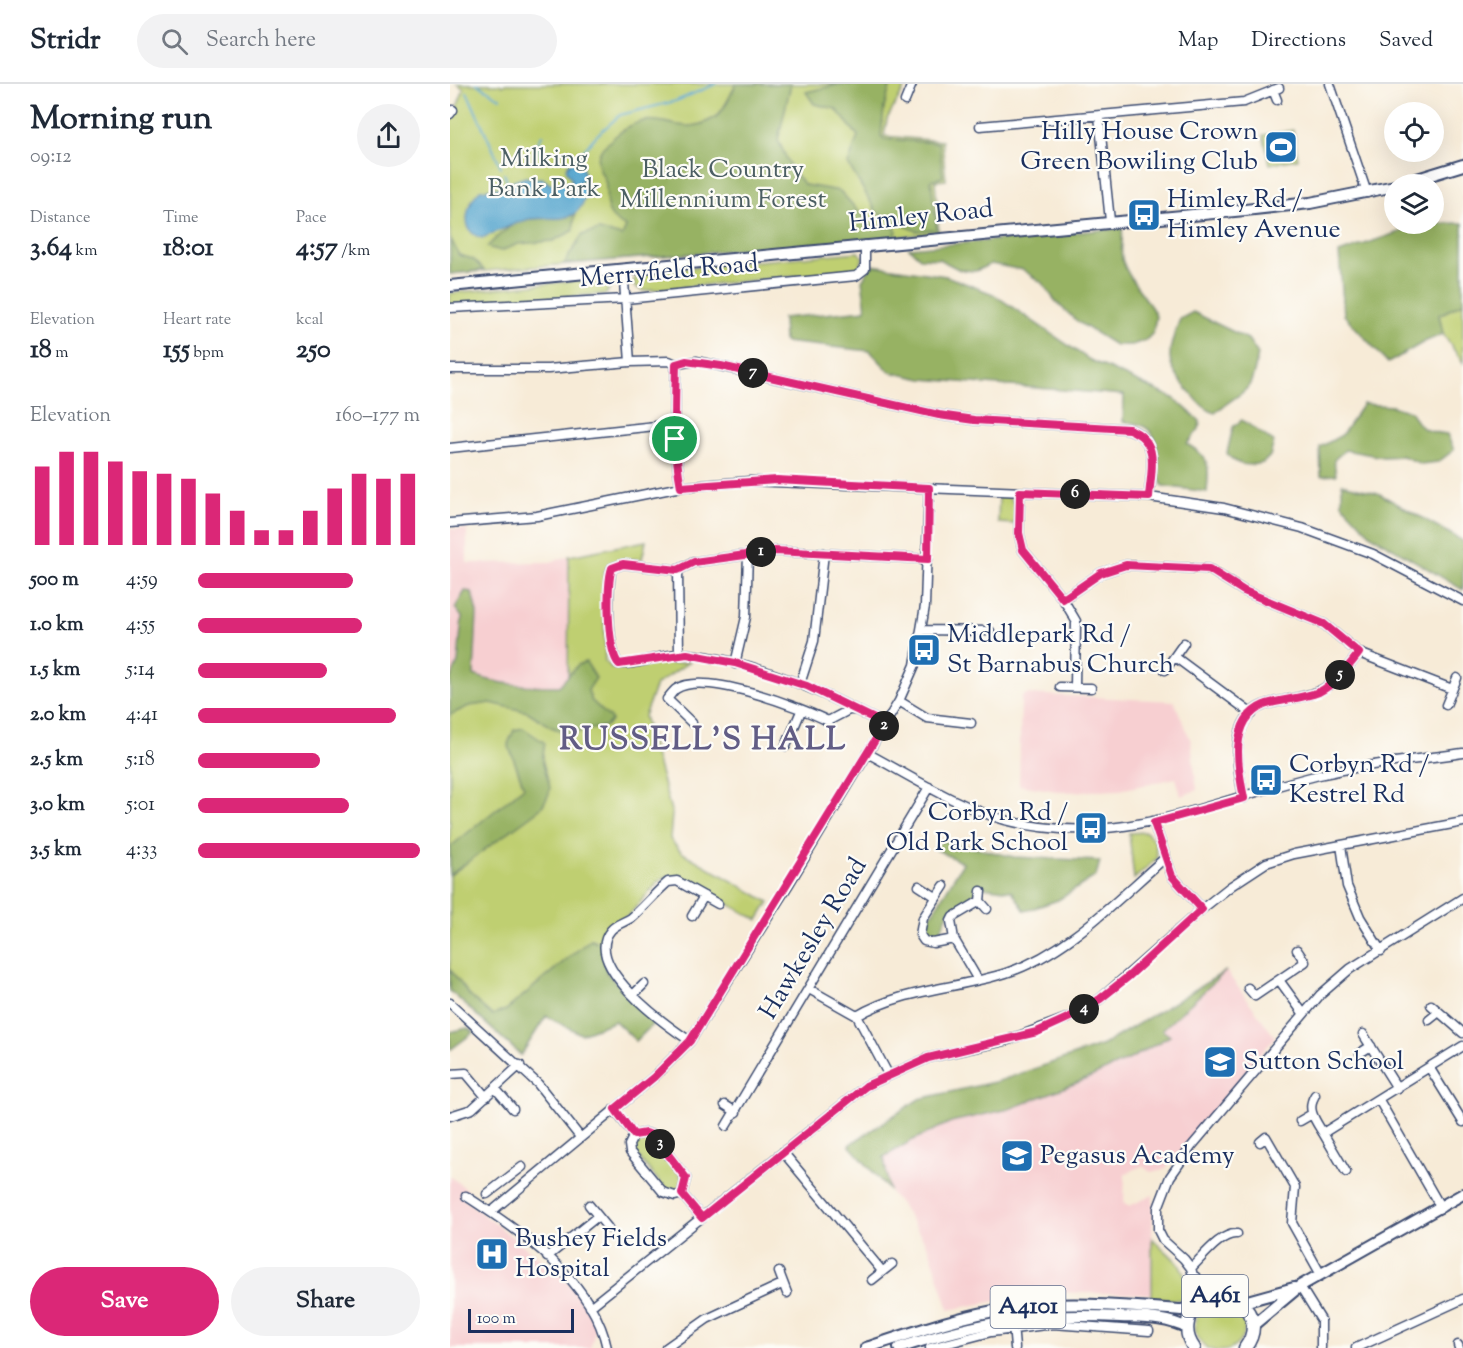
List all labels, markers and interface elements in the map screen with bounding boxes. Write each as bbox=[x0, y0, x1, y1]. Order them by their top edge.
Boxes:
search box bbox=[137, 14, 557, 68]
text: Stridr bbox=[30, 21, 101, 61]
icon: search bbox=[158, 25, 191, 58]
text: Search here bbox=[206, 25, 316, 57]
text: Map bbox=[1178, 26, 1218, 56]
text: Directions bbox=[1251, 26, 1346, 56]
text: Saved bbox=[1379, 26, 1433, 56]
text: Morning run bbox=[30, 96, 212, 144]
map controls bbox=[1384, 102, 1444, 234]
button: locate bbox=[1384, 102, 1444, 162]
button: share bbox=[357, 104, 420, 167]
place label: Hilly House Crown Green Bowiling Club bbox=[1020, 114, 1258, 181]
sports icon: Hilly House Crown Green Bowiling Club bbox=[1263, 129, 1299, 165]
park label: Milking Bank Park bbox=[487, 141, 601, 208]
text: 09:12 bbox=[30, 143, 72, 172]
park label: Black Country Millennium Forest bbox=[620, 152, 827, 219]
button: layers bbox=[1384, 174, 1444, 234]
place label: Himley Rd / Himley Avenue bbox=[1167, 182, 1341, 249]
street label: Himley Road bbox=[847, 191, 995, 243]
bus stop icon: Himley Rd / Himley Avenue bbox=[1126, 197, 1162, 233]
text: Distance bbox=[30, 207, 90, 230]
text: Time bbox=[163, 207, 199, 230]
text: Pace bbox=[296, 207, 327, 230]
text: 3.64 bbox=[30, 230, 72, 267]
text: 18:01 bbox=[163, 230, 214, 267]
text: 4:57 bbox=[296, 230, 338, 267]
text: km bbox=[72, 240, 97, 263]
text: /km bbox=[338, 240, 370, 263]
street label: Merryfield Road bbox=[578, 246, 760, 298]
text: Elevation bbox=[30, 309, 95, 332]
text: Heart rate bbox=[163, 309, 231, 332]
text: kcal bbox=[296, 309, 324, 332]
text: 18 bbox=[30, 332, 52, 369]
text: 155 bbox=[163, 332, 190, 369]
text: 250 bbox=[296, 332, 331, 369]
text: m bbox=[52, 342, 68, 365]
text: bpm bbox=[190, 342, 224, 365]
pin: 7 bbox=[738, 358, 768, 388]
text: 7 bbox=[749, 361, 757, 384]
text: Elevation bbox=[30, 402, 111, 431]
text: 160–177 m bbox=[335, 402, 420, 431]
pin bbox=[649, 413, 700, 464]
icon: arrive bbox=[658, 422, 691, 455]
pin: 6 bbox=[1060, 479, 1090, 509]
text: 6 bbox=[1071, 482, 1079, 505]
pin: 1 bbox=[746, 537, 776, 567]
text: 1 bbox=[758, 540, 764, 563]
text: 500 m bbox=[30, 566, 79, 595]
text: 4:59 bbox=[126, 566, 158, 595]
text: 1.0 km bbox=[30, 611, 84, 640]
text: 4:55 bbox=[126, 611, 155, 640]
place label: Middlepark Rd / St Barnabus Church bbox=[947, 617, 1174, 684]
bus stop icon: Middlepark Rd / St Barnabus Church bbox=[906, 632, 942, 668]
text: 1.5 km bbox=[30, 656, 80, 685]
text: 5:14 bbox=[126, 656, 155, 685]
pin: 5 bbox=[1325, 660, 1355, 690]
text: 5 bbox=[1337, 663, 1343, 686]
text: 2.0 km bbox=[30, 701, 86, 730]
text: 4:41 bbox=[126, 701, 158, 730]
pin: 2 bbox=[869, 711, 899, 741]
text: 2 bbox=[880, 714, 888, 737]
district label: RUSSELL'S HALL bbox=[559, 718, 847, 764]
text: 2.5 km bbox=[30, 746, 83, 775]
text: 5:18 bbox=[126, 746, 155, 775]
place label: Corbyn Rd / Kestrel Rd bbox=[1289, 747, 1429, 814]
bus stop icon: Corbyn Rd / Kestrel Rd bbox=[1248, 762, 1284, 798]
text: 3.0 km bbox=[30, 791, 85, 820]
text: 5:01 bbox=[126, 791, 155, 820]
place label: Corbyn Rd / Old Park School bbox=[886, 795, 1068, 862]
bus stop icon: Corbyn Rd / Old Park School bbox=[1073, 810, 1109, 846]
text: 3.5 km bbox=[30, 836, 82, 865]
text: 4:33 bbox=[126, 836, 157, 865]
street label: Hawkesley Road bbox=[751, 851, 877, 1027]
pin: 4 bbox=[1069, 994, 1099, 1024]
text: 4 bbox=[1080, 997, 1088, 1020]
school or university icon: Sutton School bbox=[1202, 1044, 1238, 1080]
place label: Sutton School bbox=[1243, 1044, 1404, 1081]
pin: 3 bbox=[645, 1129, 675, 1159]
text: 3 bbox=[657, 1132, 663, 1155]
school or university icon: Pegasus Academy bbox=[999, 1138, 1035, 1174]
place label: Pegasus Academy bbox=[1040, 1138, 1235, 1175]
place label: Bushey Fields Hospital bbox=[515, 1221, 667, 1288]
hospital icon: Bushey Fields Hospital bbox=[474, 1236, 510, 1272]
button: Save bbox=[30, 1267, 219, 1336]
button: Share bbox=[231, 1267, 420, 1336]
road number: A461 bbox=[1182, 1275, 1248, 1317]
road number: A4101 bbox=[990, 1286, 1066, 1328]
scale bar bbox=[468, 1306, 574, 1334]
text: 100 m bbox=[477, 1308, 516, 1331]

